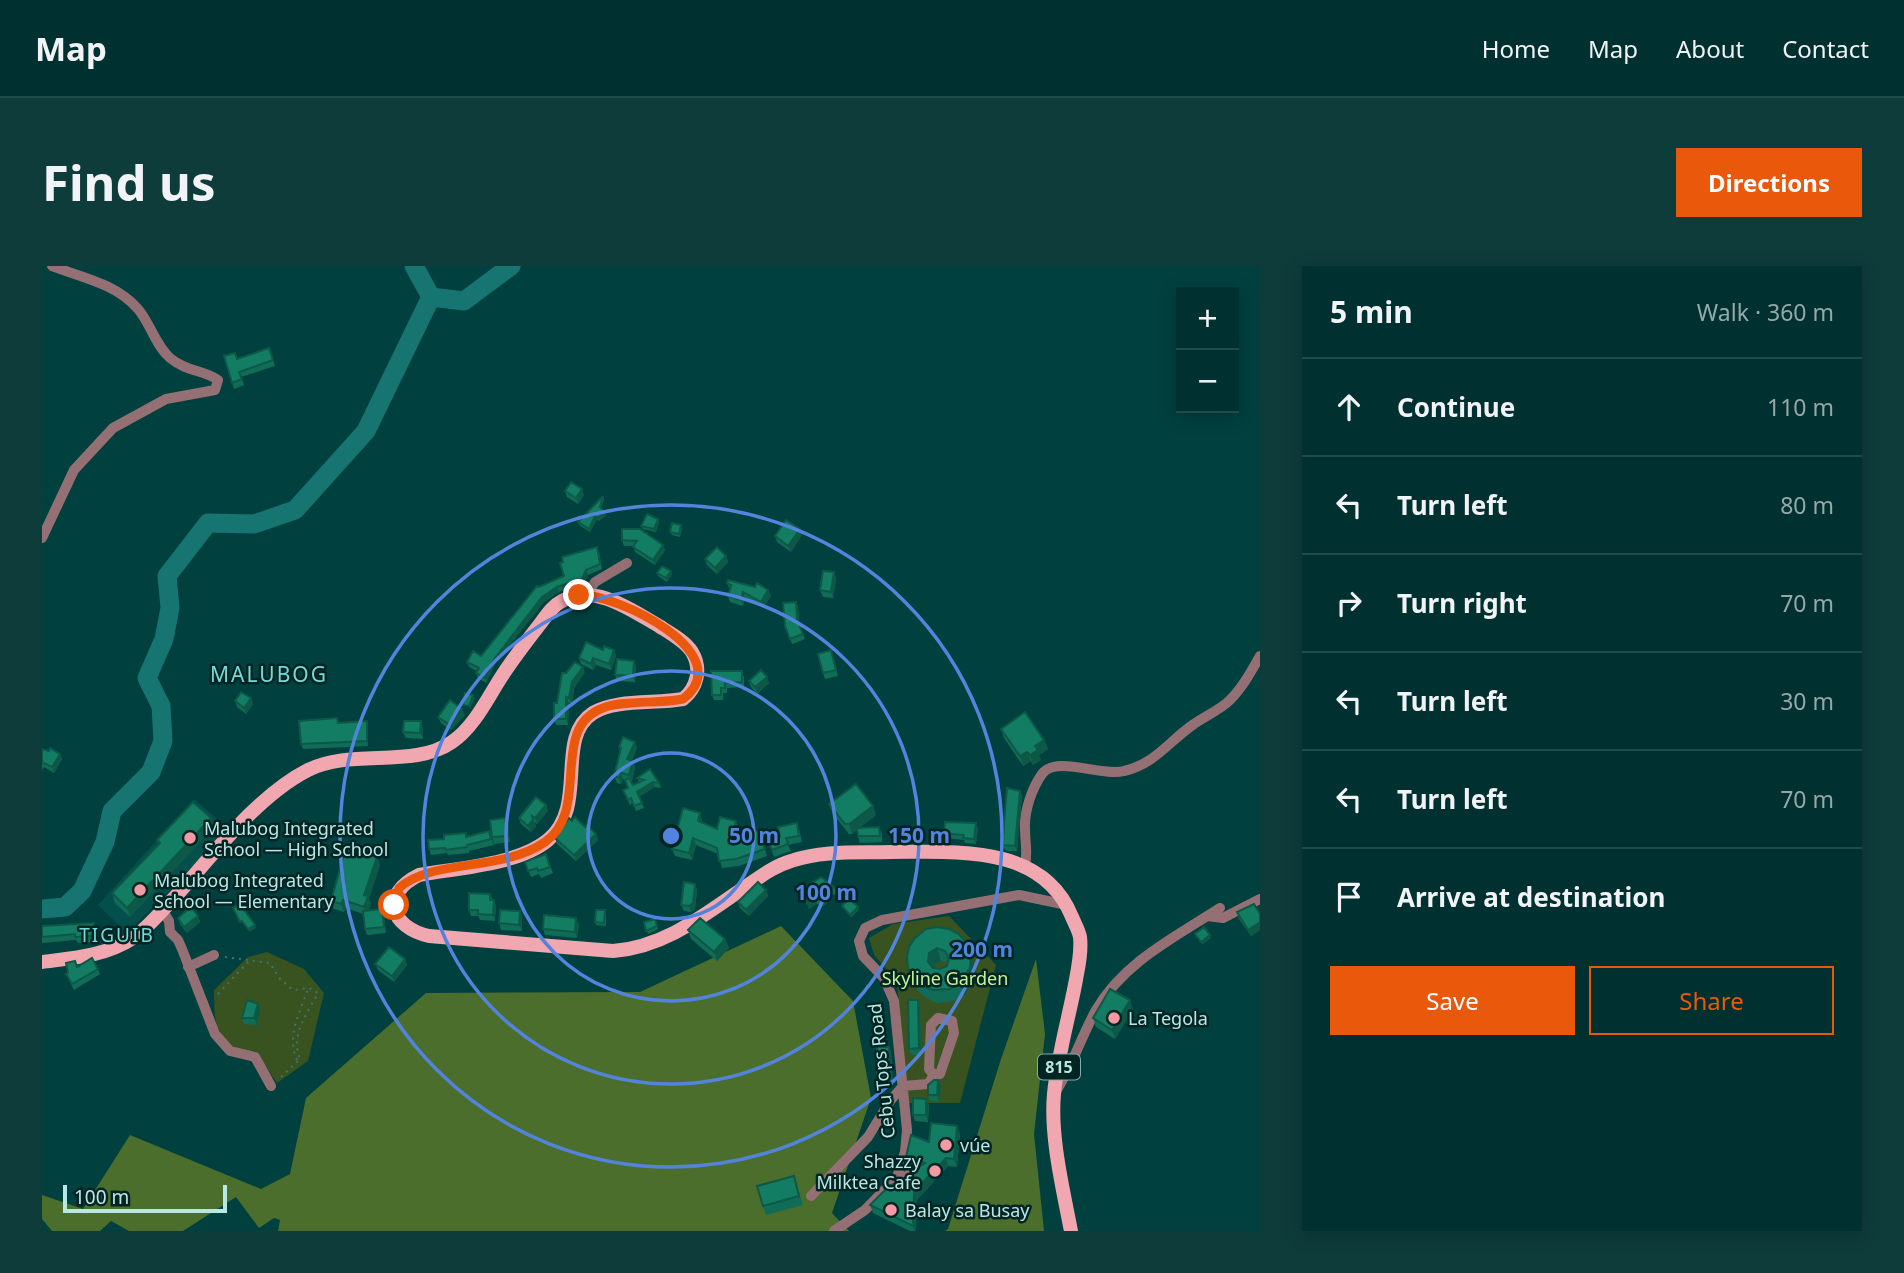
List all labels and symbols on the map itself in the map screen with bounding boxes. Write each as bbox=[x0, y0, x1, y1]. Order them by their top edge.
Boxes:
route end bbox=[563, 579, 594, 610]
district label: MALUBOG bbox=[210, 660, 328, 688]
place label: Malubog Integrated School — High School bbox=[204, 816, 388, 861]
text: 50 m bbox=[729, 821, 779, 849]
text: 150 m bbox=[888, 821, 950, 849]
centre of rings bbox=[659, 824, 683, 848]
marker: Malubog Integrated School — High School bbox=[182, 830, 198, 846]
place label: Malubog Integrated School — Elementary bbox=[154, 868, 334, 913]
text: 100 m bbox=[795, 878, 857, 906]
marker: Malubog Integrated School — Elementary bbox=[132, 882, 148, 898]
route start bbox=[378, 889, 409, 920]
district label: TIGUIB bbox=[79, 922, 155, 948]
text: 200 m bbox=[951, 935, 1013, 963]
park label: Skyline Garden bbox=[882, 966, 1008, 990]
street label: Cebu Tops Road bbox=[862, 1002, 900, 1140]
place label: La Tegola bbox=[1128, 1006, 1208, 1030]
marker: La Tegola bbox=[1106, 1010, 1122, 1026]
road number: 815 bbox=[1038, 1054, 1080, 1080]
place label: vúe bbox=[960, 1133, 990, 1157]
marker: vúe bbox=[938, 1137, 954, 1153]
place label: Shazzy Milktea Cafe bbox=[817, 1149, 922, 1194]
marker: Shazzy Milktea Cafe bbox=[927, 1163, 943, 1179]
scale bar bbox=[63, 1182, 228, 1214]
place label: Balay sa Busay bbox=[905, 1198, 1030, 1222]
marker: Balay sa Busay bbox=[883, 1202, 899, 1218]

